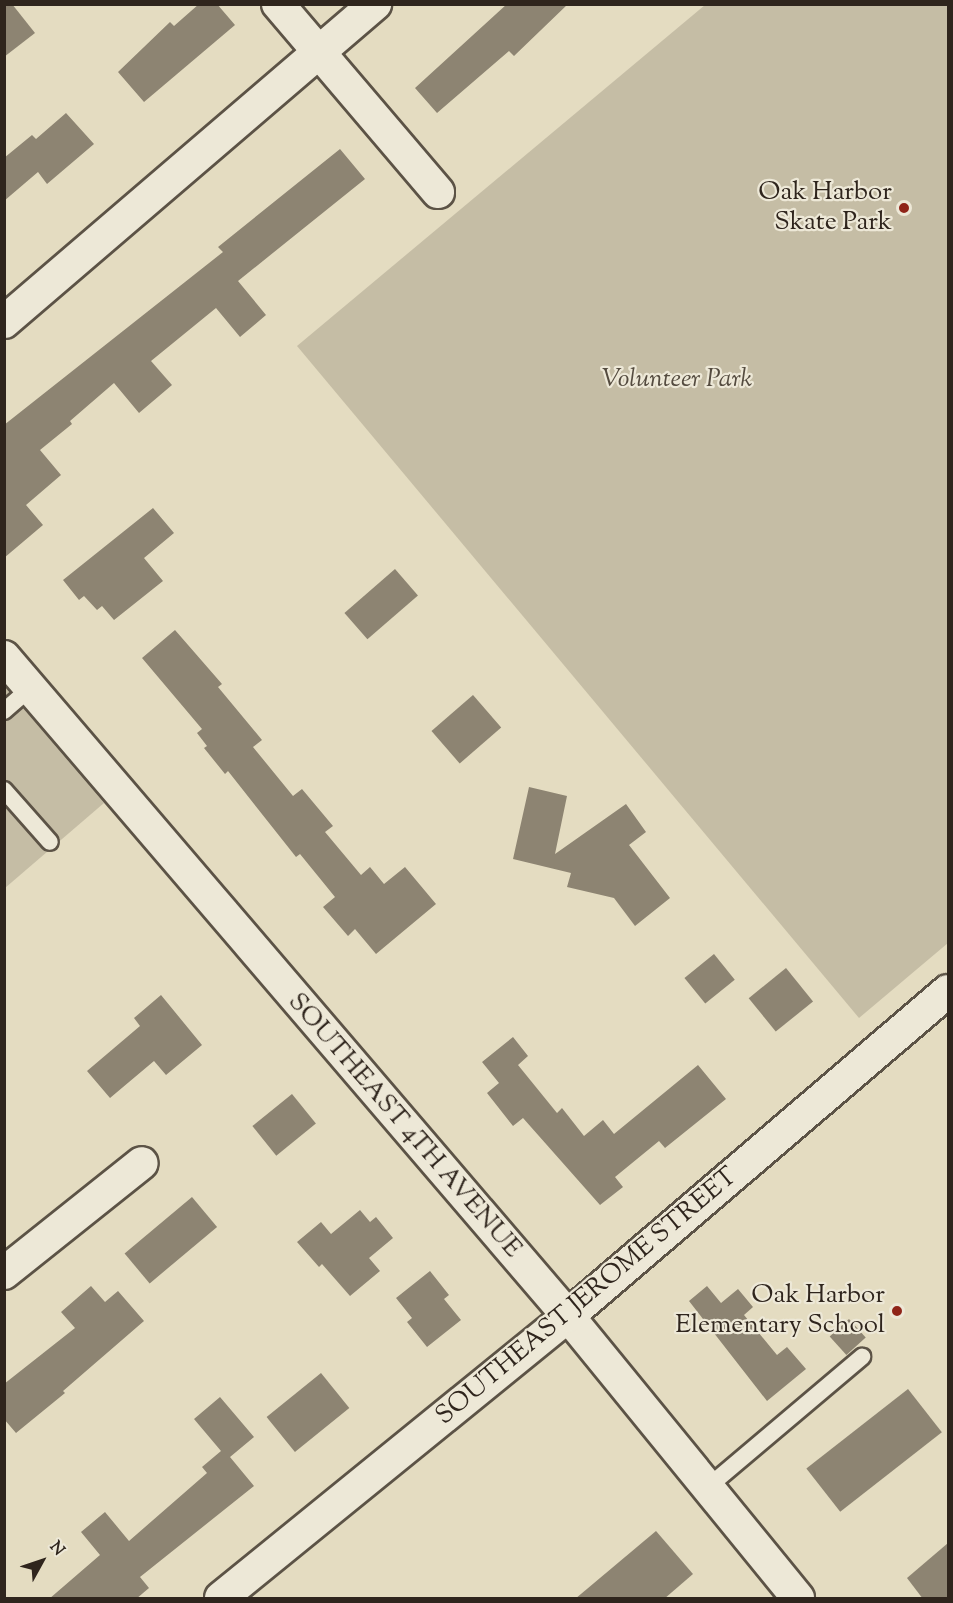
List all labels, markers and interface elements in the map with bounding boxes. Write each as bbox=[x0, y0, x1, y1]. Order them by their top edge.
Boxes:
place label: Oak Harbor Skate Park bbox=[758, 177, 892, 238]
marker: Oak Harbor Skate Park bbox=[897, 201, 911, 215]
park label: Volunteer Park bbox=[602, 364, 752, 396]
street label: SOUTHEAST 4TH AVENUE bbox=[281, 987, 527, 1265]
street label: SOUTHEAST JEROME STREET bbox=[430, 1162, 744, 1432]
place label: Oak Harbor Elementary School bbox=[675, 1280, 885, 1342]
marker: Oak Harbor Elementary School bbox=[890, 1304, 904, 1318]
north arrow bbox=[12, 1531, 72, 1591]
text: N bbox=[43, 1537, 69, 1561]

